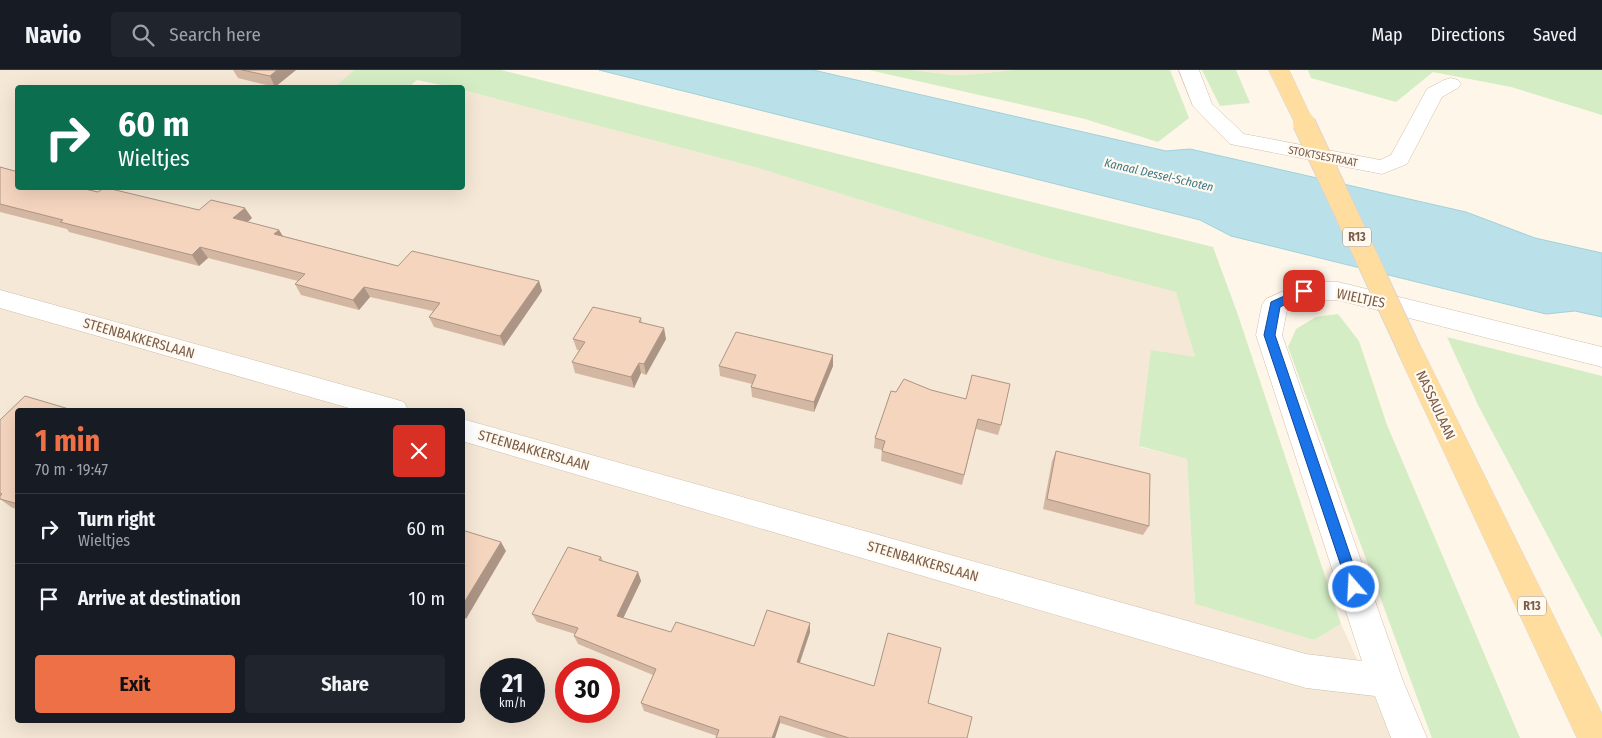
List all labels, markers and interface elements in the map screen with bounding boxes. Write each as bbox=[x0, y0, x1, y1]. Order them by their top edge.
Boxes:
search box bbox=[111, 12, 461, 57]
text: Navio bbox=[25, 21, 81, 49]
icon: search bbox=[129, 21, 157, 49]
text: Search here bbox=[169, 23, 261, 46]
text: Map bbox=[1371, 24, 1403, 46]
text: Directions bbox=[1431, 24, 1505, 46]
text: Saved bbox=[1533, 24, 1577, 46]
text: 60 m bbox=[118, 103, 189, 145]
icon: right bbox=[35, 105, 100, 170]
street label: STOKTSESTRAAT bbox=[1287, 143, 1360, 170]
text: Wieltjes bbox=[118, 145, 190, 172]
water label: Kanaal Dessel-Schoten bbox=[1103, 156, 1215, 194]
road number: R13 bbox=[1343, 228, 1371, 246]
pin bbox=[1283, 270, 1325, 312]
icon: arrive bbox=[1290, 277, 1318, 305]
street label: WIELTJES bbox=[1335, 285, 1387, 312]
street label: STEENBAKKERSLAAN bbox=[81, 314, 196, 362]
street label: NASSAULAAN bbox=[1412, 368, 1459, 443]
text: 1 min bbox=[35, 423, 100, 459]
button: close bbox=[393, 425, 445, 477]
street label: STEENBAKKERSLAAN bbox=[476, 426, 591, 474]
text: 70 m · 19:47 bbox=[35, 460, 108, 479]
text: Turn right bbox=[78, 508, 155, 531]
icon: right bbox=[35, 515, 63, 543]
text: 60 m bbox=[407, 517, 445, 540]
text: Wieltjes bbox=[78, 531, 130, 550]
street label: STEENBAKKERSLAAN bbox=[865, 537, 980, 585]
position arrow bbox=[1327, 560, 1379, 612]
icon: arrive bbox=[35, 585, 63, 613]
text: Arrive at destination bbox=[78, 587, 241, 610]
text: 10 m bbox=[409, 587, 445, 610]
road number: R13 bbox=[1518, 596, 1546, 616]
button: Exit bbox=[35, 655, 235, 713]
button: Share bbox=[245, 655, 445, 713]
speed limit sign: 30 bbox=[555, 658, 620, 723]
text: 21 bbox=[502, 669, 523, 699]
text: km/h bbox=[499, 696, 526, 710]

